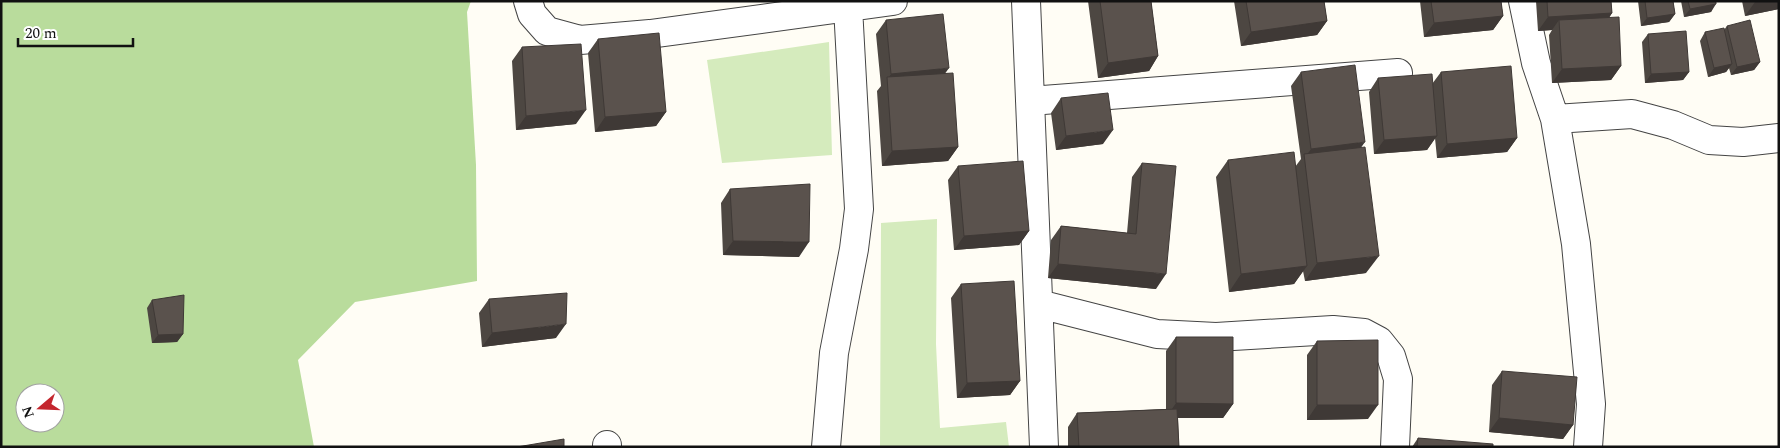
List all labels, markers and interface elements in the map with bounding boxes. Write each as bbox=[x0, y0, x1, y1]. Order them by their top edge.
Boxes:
scale bar bbox=[18, 15, 132, 47]
text: 20 m bbox=[25, 22, 57, 45]
north arrow bbox=[15, 383, 65, 433]
text: N bbox=[16, 403, 40, 421]

